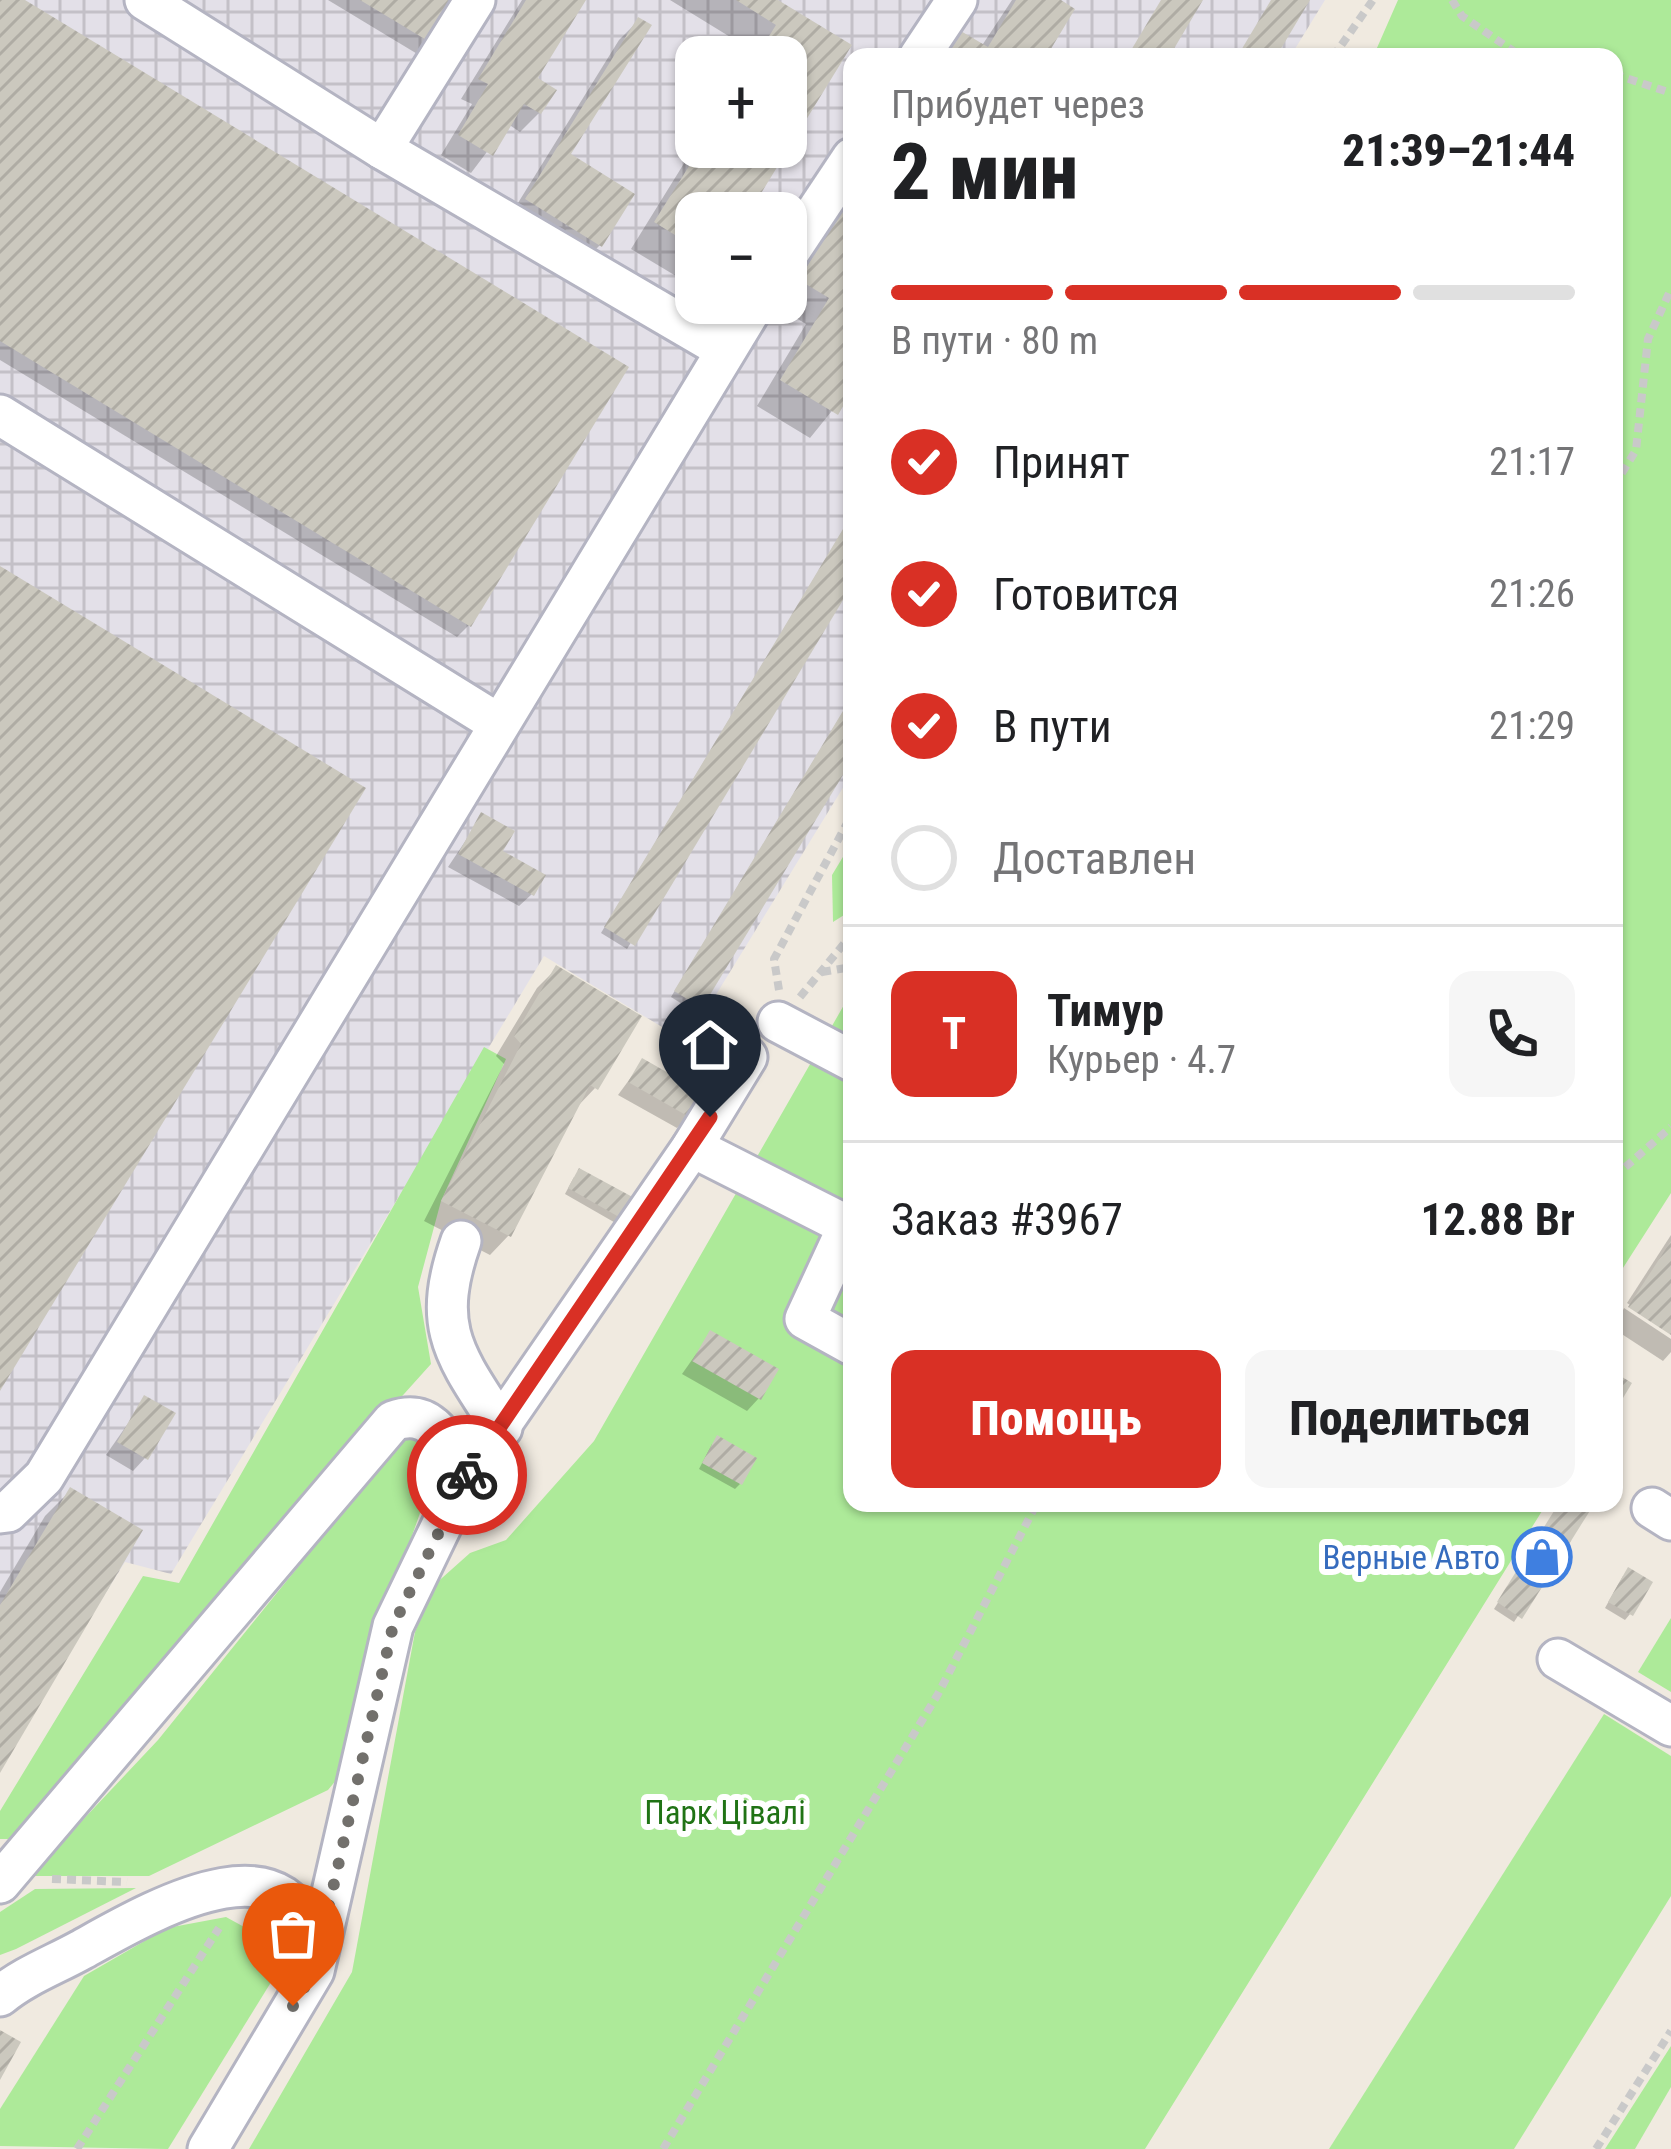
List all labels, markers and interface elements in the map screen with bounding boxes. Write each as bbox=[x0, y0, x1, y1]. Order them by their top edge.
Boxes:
map controls bbox=[675, 36, 807, 324]
button: + bbox=[675, 36, 807, 168]
text: Прибудет через bbox=[891, 82, 1145, 128]
text: 21:39–21:44 bbox=[1342, 124, 1575, 177]
text: 2 мин bbox=[891, 127, 1078, 218]
button: − bbox=[675, 192, 807, 324]
text: В пути · 80 m bbox=[891, 318, 1098, 364]
icon: check bbox=[891, 429, 957, 495]
text: Принят bbox=[993, 436, 1130, 489]
text: 21:17 bbox=[1489, 439, 1575, 485]
icon: check bbox=[891, 561, 957, 627]
text: Готовится bbox=[993, 568, 1179, 621]
text: 21:26 bbox=[1489, 571, 1575, 617]
icon: check bbox=[891, 693, 957, 759]
text: В пути bbox=[993, 700, 1112, 753]
text: 21:29 bbox=[1489, 703, 1575, 749]
text: Доставлен bbox=[993, 832, 1196, 885]
button: phone bbox=[1449, 971, 1575, 1097]
text: Тимур bbox=[1047, 984, 1164, 1037]
pin bbox=[659, 994, 761, 1117]
text: Т bbox=[942, 1007, 966, 1060]
icon: home bbox=[677, 1012, 743, 1078]
text: Курьер · 4.7 bbox=[1047, 1037, 1236, 1083]
text: Заказ #3967 bbox=[891, 1193, 1123, 1246]
text: 12.88 Br bbox=[1420, 1193, 1575, 1246]
button: Помощь bbox=[891, 1350, 1221, 1488]
button: Поделиться bbox=[1245, 1350, 1575, 1488]
courier bbox=[407, 1415, 527, 1535]
icon: bike bbox=[434, 1442, 500, 1508]
shop icon: Верные Авто bbox=[1511, 1526, 1573, 1588]
place label: Верные Авто bbox=[1323, 1538, 1500, 1577]
park label: Парк Цівалі bbox=[644, 1793, 806, 1832]
pin bbox=[242, 1883, 344, 2006]
icon: bag bbox=[260, 1901, 326, 1967]

